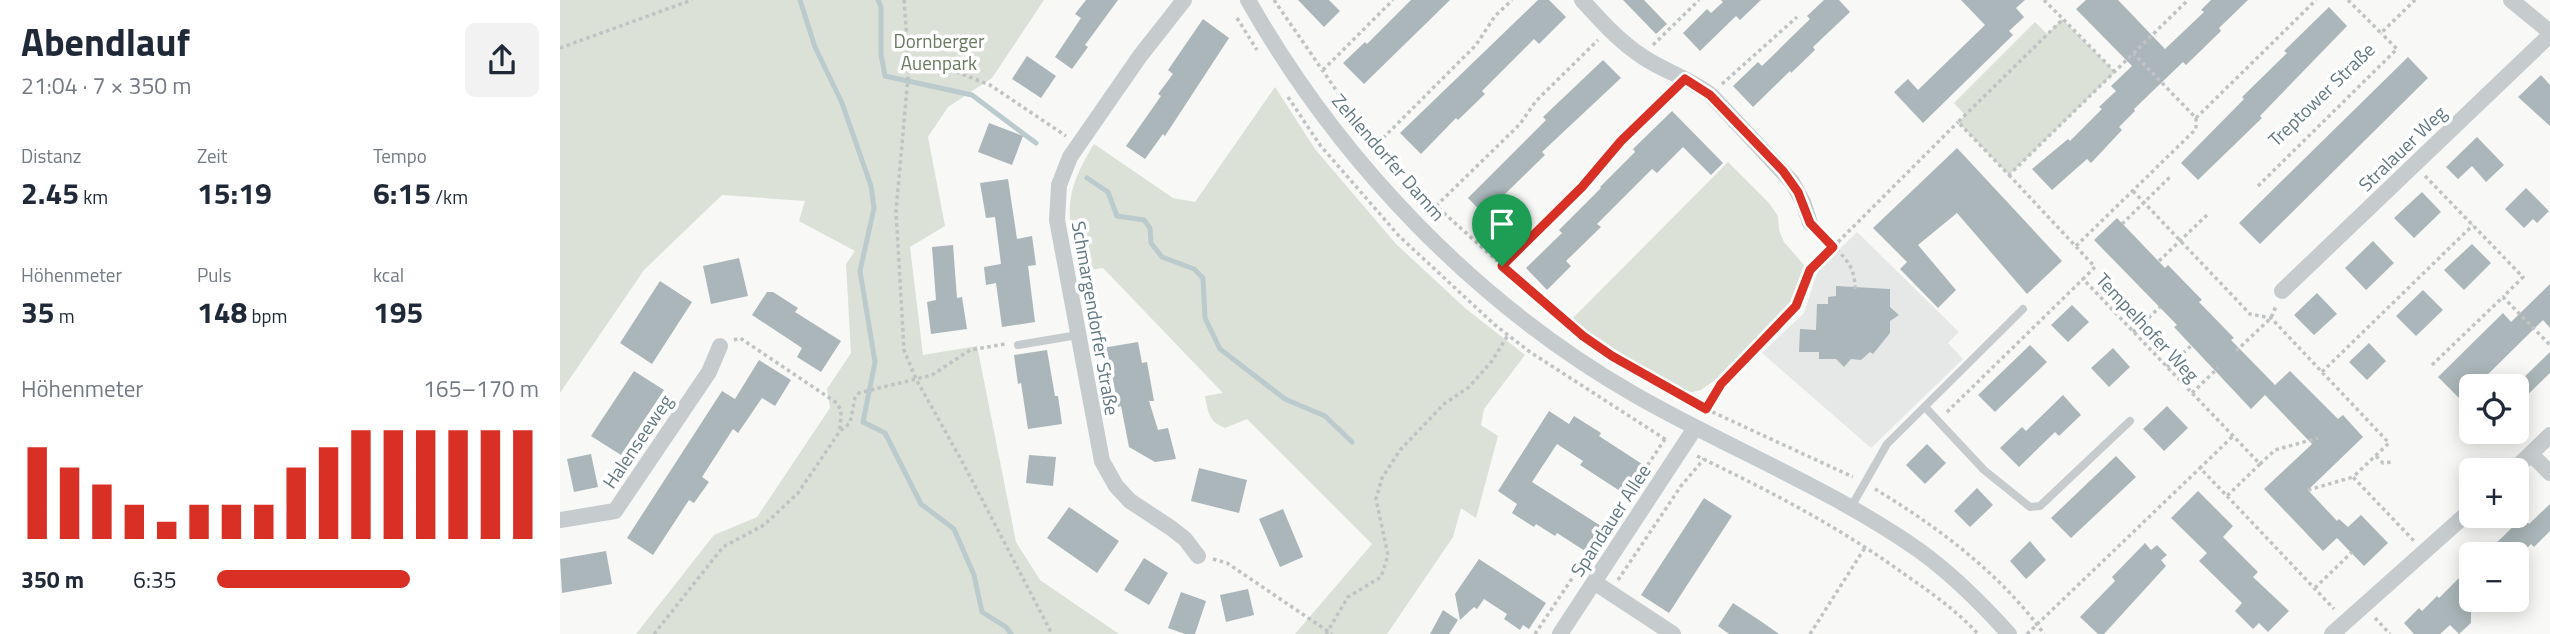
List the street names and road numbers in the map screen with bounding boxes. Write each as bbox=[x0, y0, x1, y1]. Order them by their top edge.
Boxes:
street label: Treptower Straße bbox=[2261, 35, 2381, 153]
street label: Zehlendorfer Damm bbox=[1325, 87, 1453, 227]
street label: Stralauer Weg bbox=[2351, 98, 2453, 198]
street label: Schmargendorfer Straße bbox=[1065, 219, 1127, 417]
street label: Tempelhofer Weg bbox=[2090, 266, 2207, 388]
street label: Halenseeweg bbox=[595, 388, 679, 494]
street label: Spandauer Allee bbox=[1563, 458, 1657, 582]

